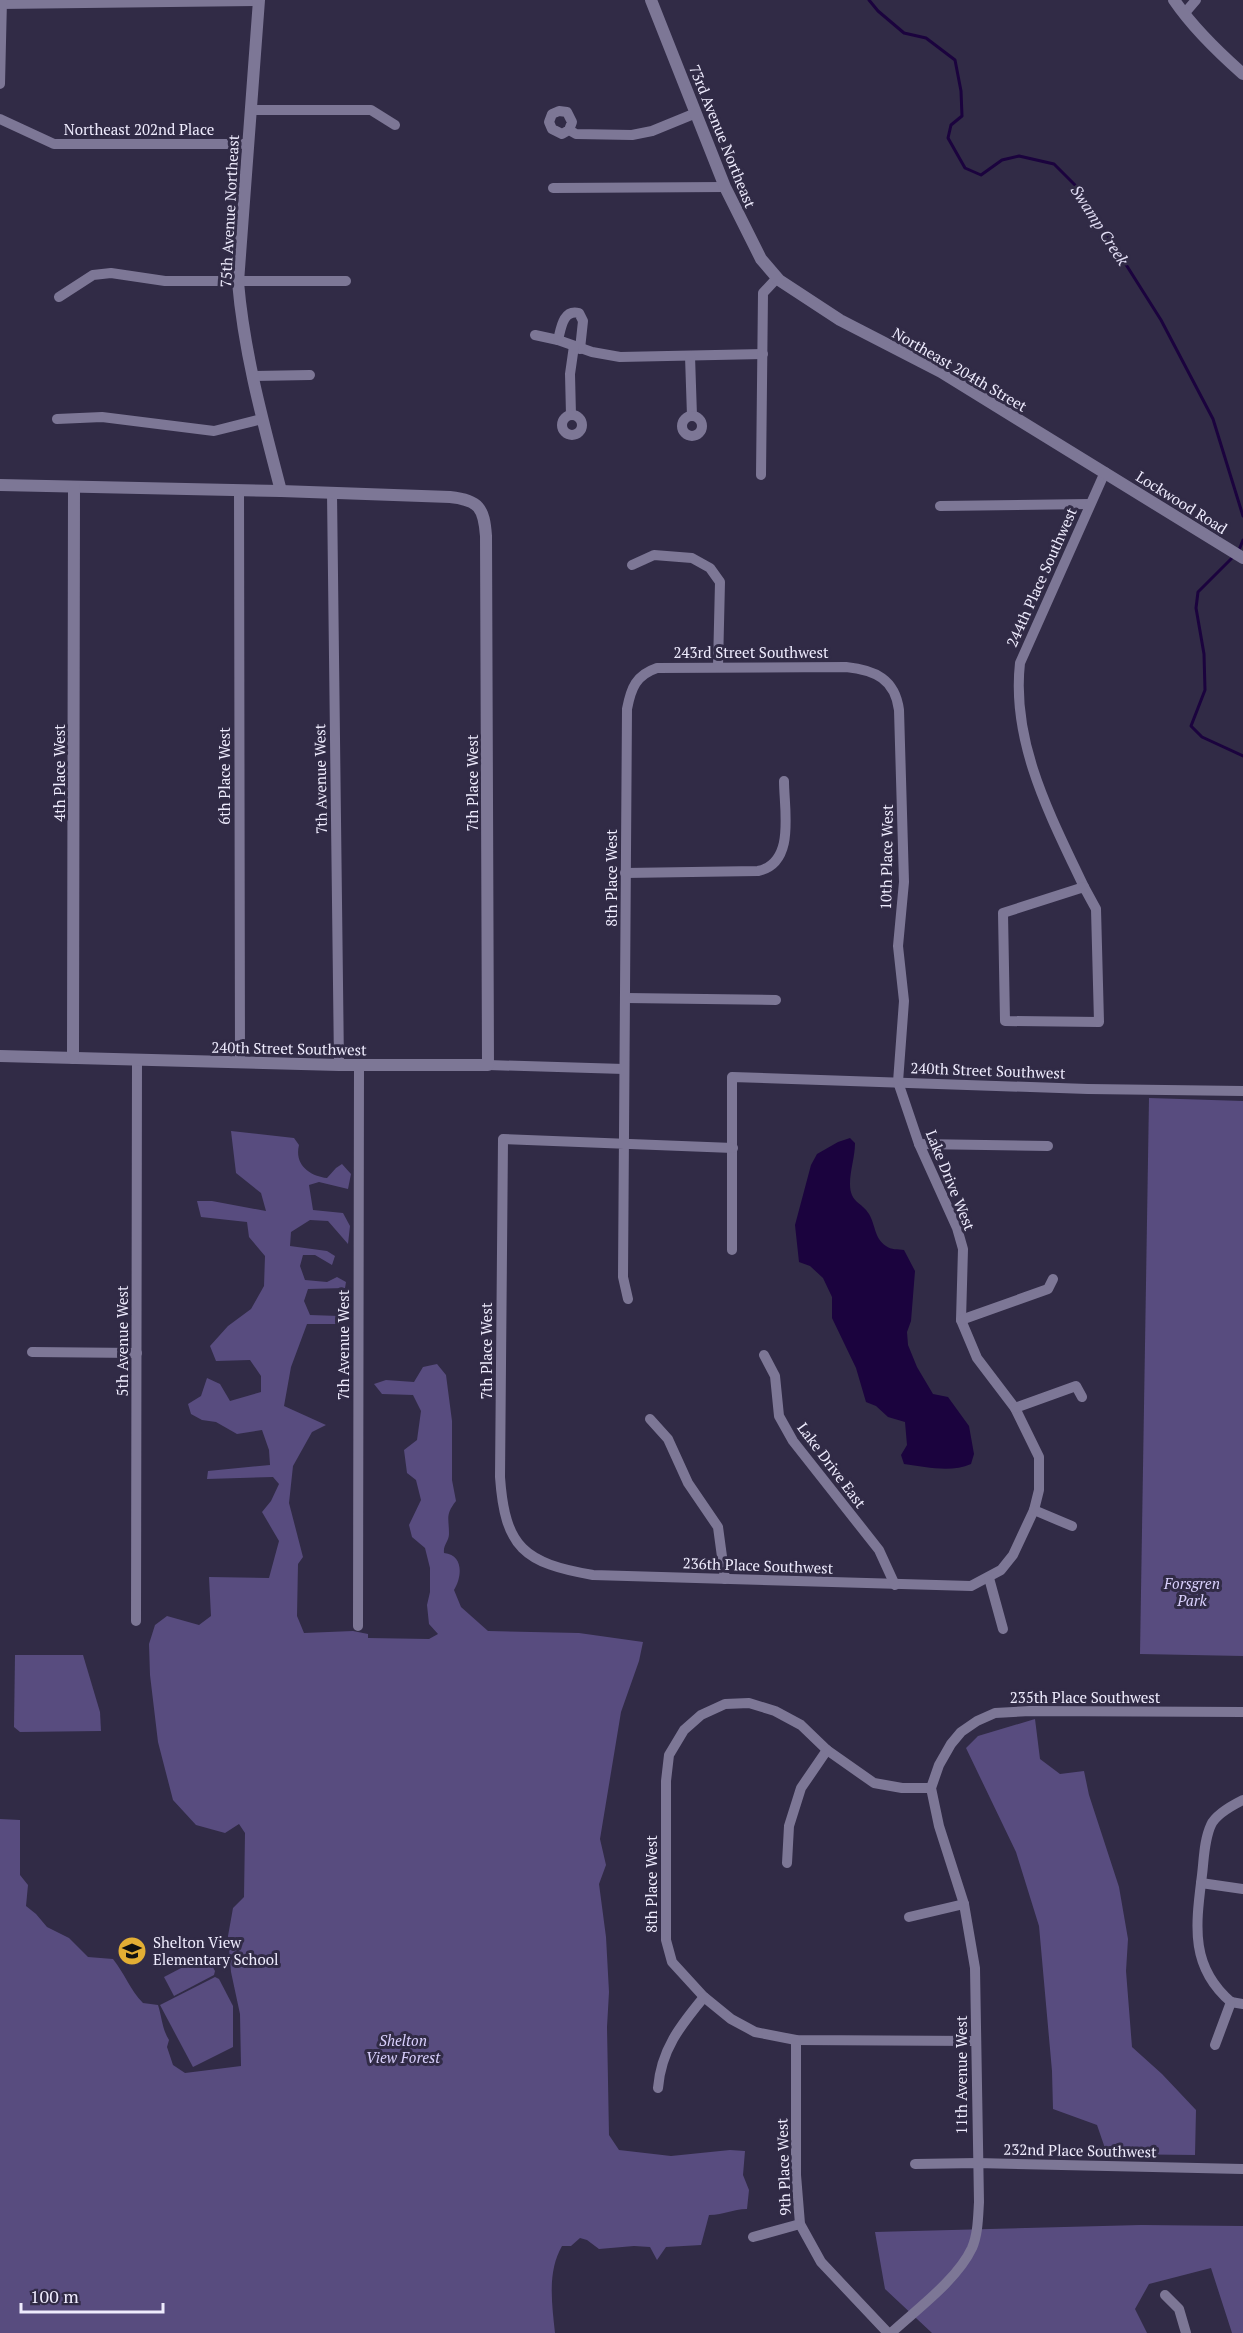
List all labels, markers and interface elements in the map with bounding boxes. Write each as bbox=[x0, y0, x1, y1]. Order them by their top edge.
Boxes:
street label: 73rd Avenue Northeast bbox=[685, 61, 761, 211]
street label: Northeast 202nd Place bbox=[64, 119, 214, 139]
street label: 75th Avenue Northeast bbox=[215, 134, 243, 288]
water label: Swamp Creek bbox=[1066, 181, 1134, 270]
street label: Northeast 204th Street bbox=[889, 322, 1031, 416]
street label: Lockwood Road bbox=[1133, 466, 1231, 538]
street label: 244th Place Southwest bbox=[1001, 504, 1081, 650]
street label: 243rd Street Southwest bbox=[673, 642, 829, 662]
street label: 7th Avenue West bbox=[309, 723, 331, 834]
street label: 4th Place West bbox=[49, 724, 69, 822]
street label: 6th Place West bbox=[214, 727, 234, 825]
street label: 7th Place West bbox=[462, 734, 482, 831]
street label: 10th Place West bbox=[875, 804, 897, 910]
street label: 8th Place West bbox=[601, 829, 621, 927]
street label: 240th Street Southwest bbox=[211, 1037, 367, 1059]
street label: 240th Street Southwest bbox=[910, 1057, 1066, 1083]
street label: Lake Drive West bbox=[922, 1127, 980, 1234]
street label: 5th Avenue West bbox=[112, 1285, 132, 1397]
street label: 7th Avenue West bbox=[333, 1289, 353, 1400]
street label: 7th Place West bbox=[476, 1302, 496, 1399]
street label: Lake Drive East bbox=[793, 1418, 871, 1512]
street label: 236th Place Southwest bbox=[682, 1552, 834, 1578]
park label: Forsgren Park bbox=[1163, 1573, 1220, 1610]
street label: 235th Place Southwest bbox=[1010, 1687, 1161, 1707]
street label: 8th Place West bbox=[641, 1835, 661, 1933]
place label: Shelton View Elementary School bbox=[153, 1932, 279, 1969]
school or university icon: Shelton View Elementary School bbox=[116, 1935, 148, 1967]
street label: 11th Avenue West bbox=[951, 2015, 971, 2135]
park label: Shelton View Forest bbox=[366, 2030, 441, 2067]
street label: 9th Place West bbox=[771, 2117, 795, 2216]
street label: 232nd Place Southwest bbox=[1003, 2139, 1157, 2161]
scale bar bbox=[21, 2276, 164, 2314]
text: 100 m bbox=[30, 2284, 79, 2308]

